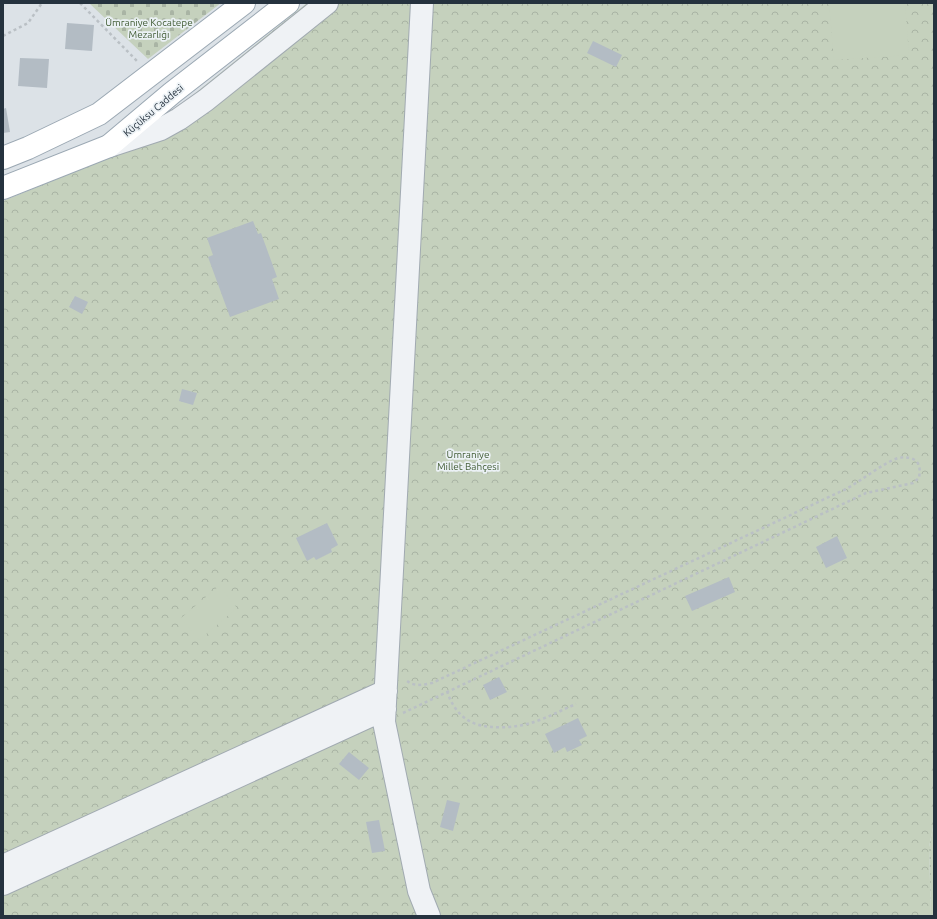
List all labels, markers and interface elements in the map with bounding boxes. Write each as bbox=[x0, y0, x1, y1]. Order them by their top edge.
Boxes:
park label: Ümraniye Kocatepe Mezarlığı bbox=[105, 17, 193, 40]
street label: Küçüksu Caddesi bbox=[121, 82, 185, 139]
park label: Ümraniye Millet Bahçesi bbox=[437, 449, 499, 472]

